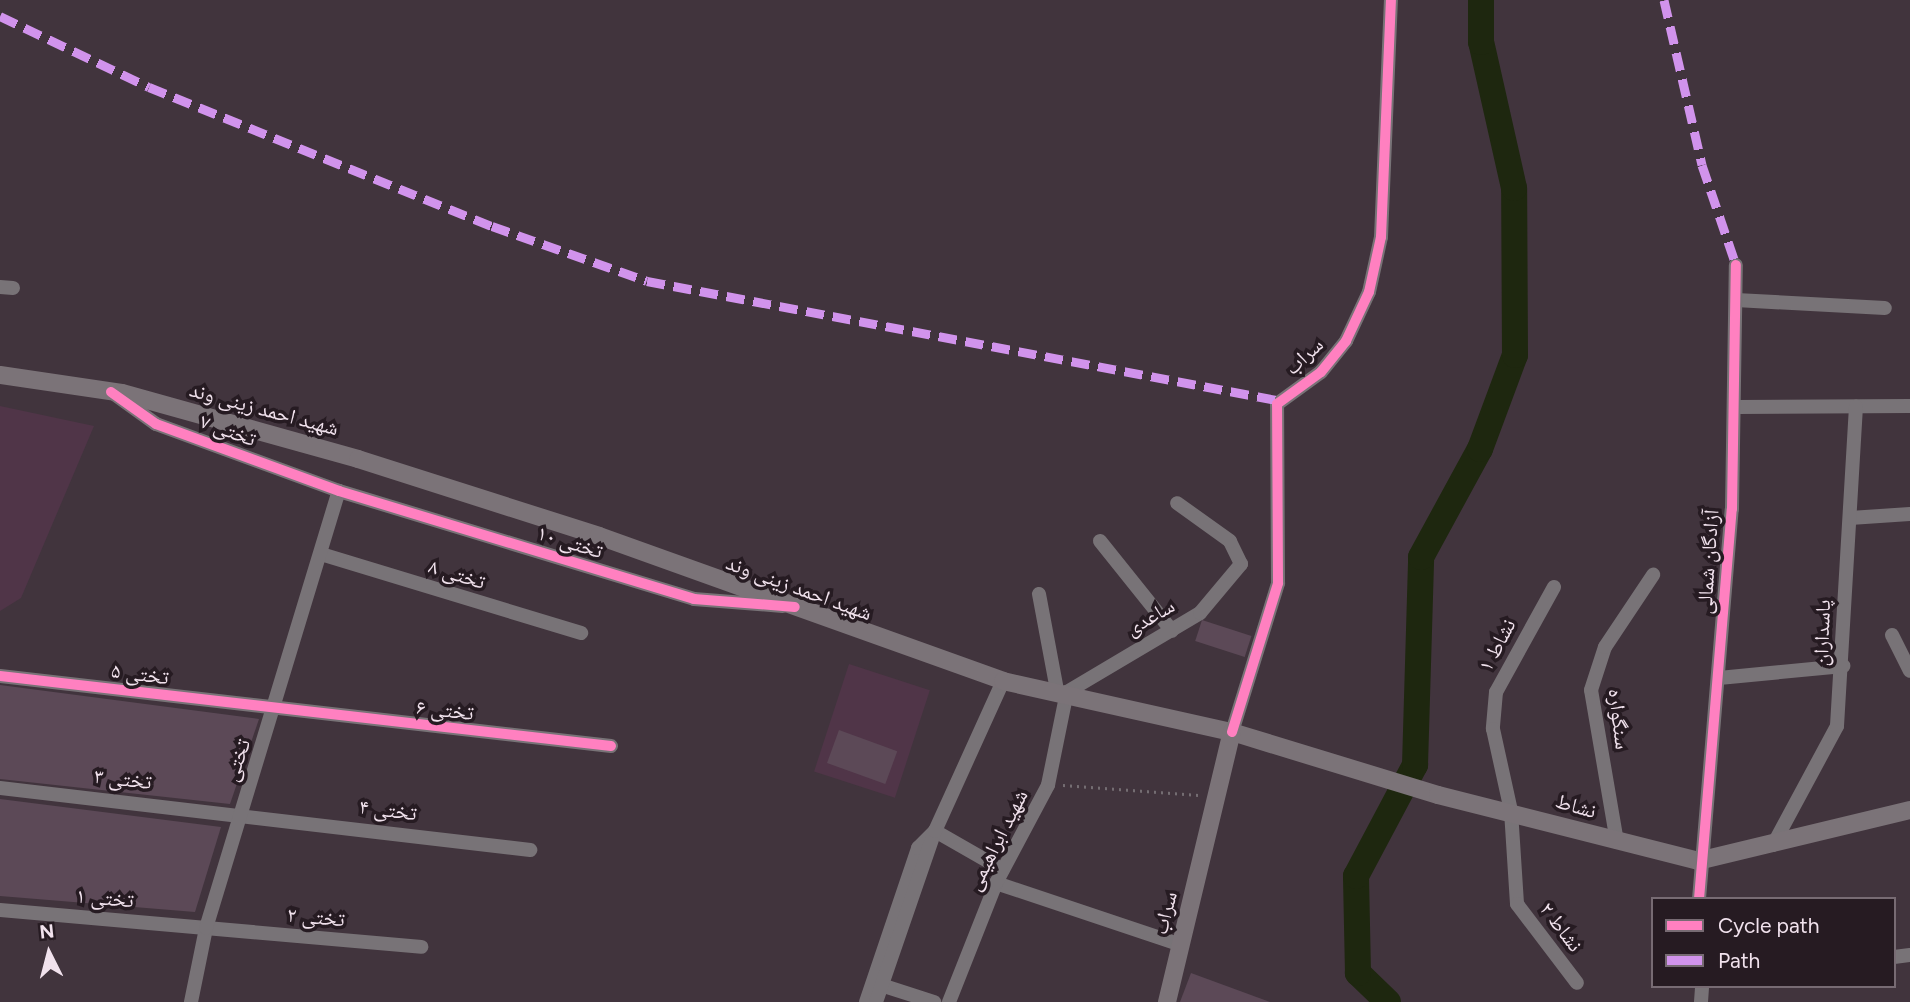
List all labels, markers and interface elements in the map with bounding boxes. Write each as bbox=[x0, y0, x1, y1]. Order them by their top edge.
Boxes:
street label: سراب bbox=[1279, 332, 1329, 380]
street label: شهید احمد زینی وند bbox=[187, 377, 341, 441]
street label: تختی ۷ bbox=[197, 408, 259, 452]
street label: آزادگان شمالی bbox=[1692, 509, 1724, 615]
street label: تختی ۱۰ bbox=[534, 520, 606, 564]
street label: شهید احمد زینی وند bbox=[723, 550, 875, 626]
street label: تختی ۸ bbox=[426, 554, 488, 594]
street label: ساعدی bbox=[1121, 593, 1179, 641]
street label: پاسداران bbox=[1808, 599, 1836, 667]
street label: نشاط ۱ bbox=[1473, 614, 1521, 676]
street label: تختی ۵ bbox=[110, 658, 170, 690]
street label: سنگواره bbox=[1603, 687, 1635, 751]
street label: تختی ۶ bbox=[415, 694, 475, 726]
street label: تختی bbox=[218, 735, 256, 785]
street label: تختی ۳ bbox=[93, 763, 153, 795]
street label: شهید ابراهیمی bbox=[961, 785, 1033, 895]
street label: نشاط bbox=[1553, 788, 1599, 824]
street label: تختی ۴ bbox=[358, 794, 418, 826]
street label: تختی ۱ bbox=[75, 883, 135, 913]
street label: سراب bbox=[1148, 889, 1182, 937]
street label: نشاط ۲ bbox=[1534, 897, 1588, 957]
legend bbox=[1651, 897, 1896, 988]
street label: تختی ۲ bbox=[286, 902, 346, 932]
text: Cycle path bbox=[1718, 913, 1819, 938]
north arrow bbox=[14, 918, 84, 988]
text: N bbox=[38, 919, 55, 944]
text: Path bbox=[1718, 948, 1760, 973]

